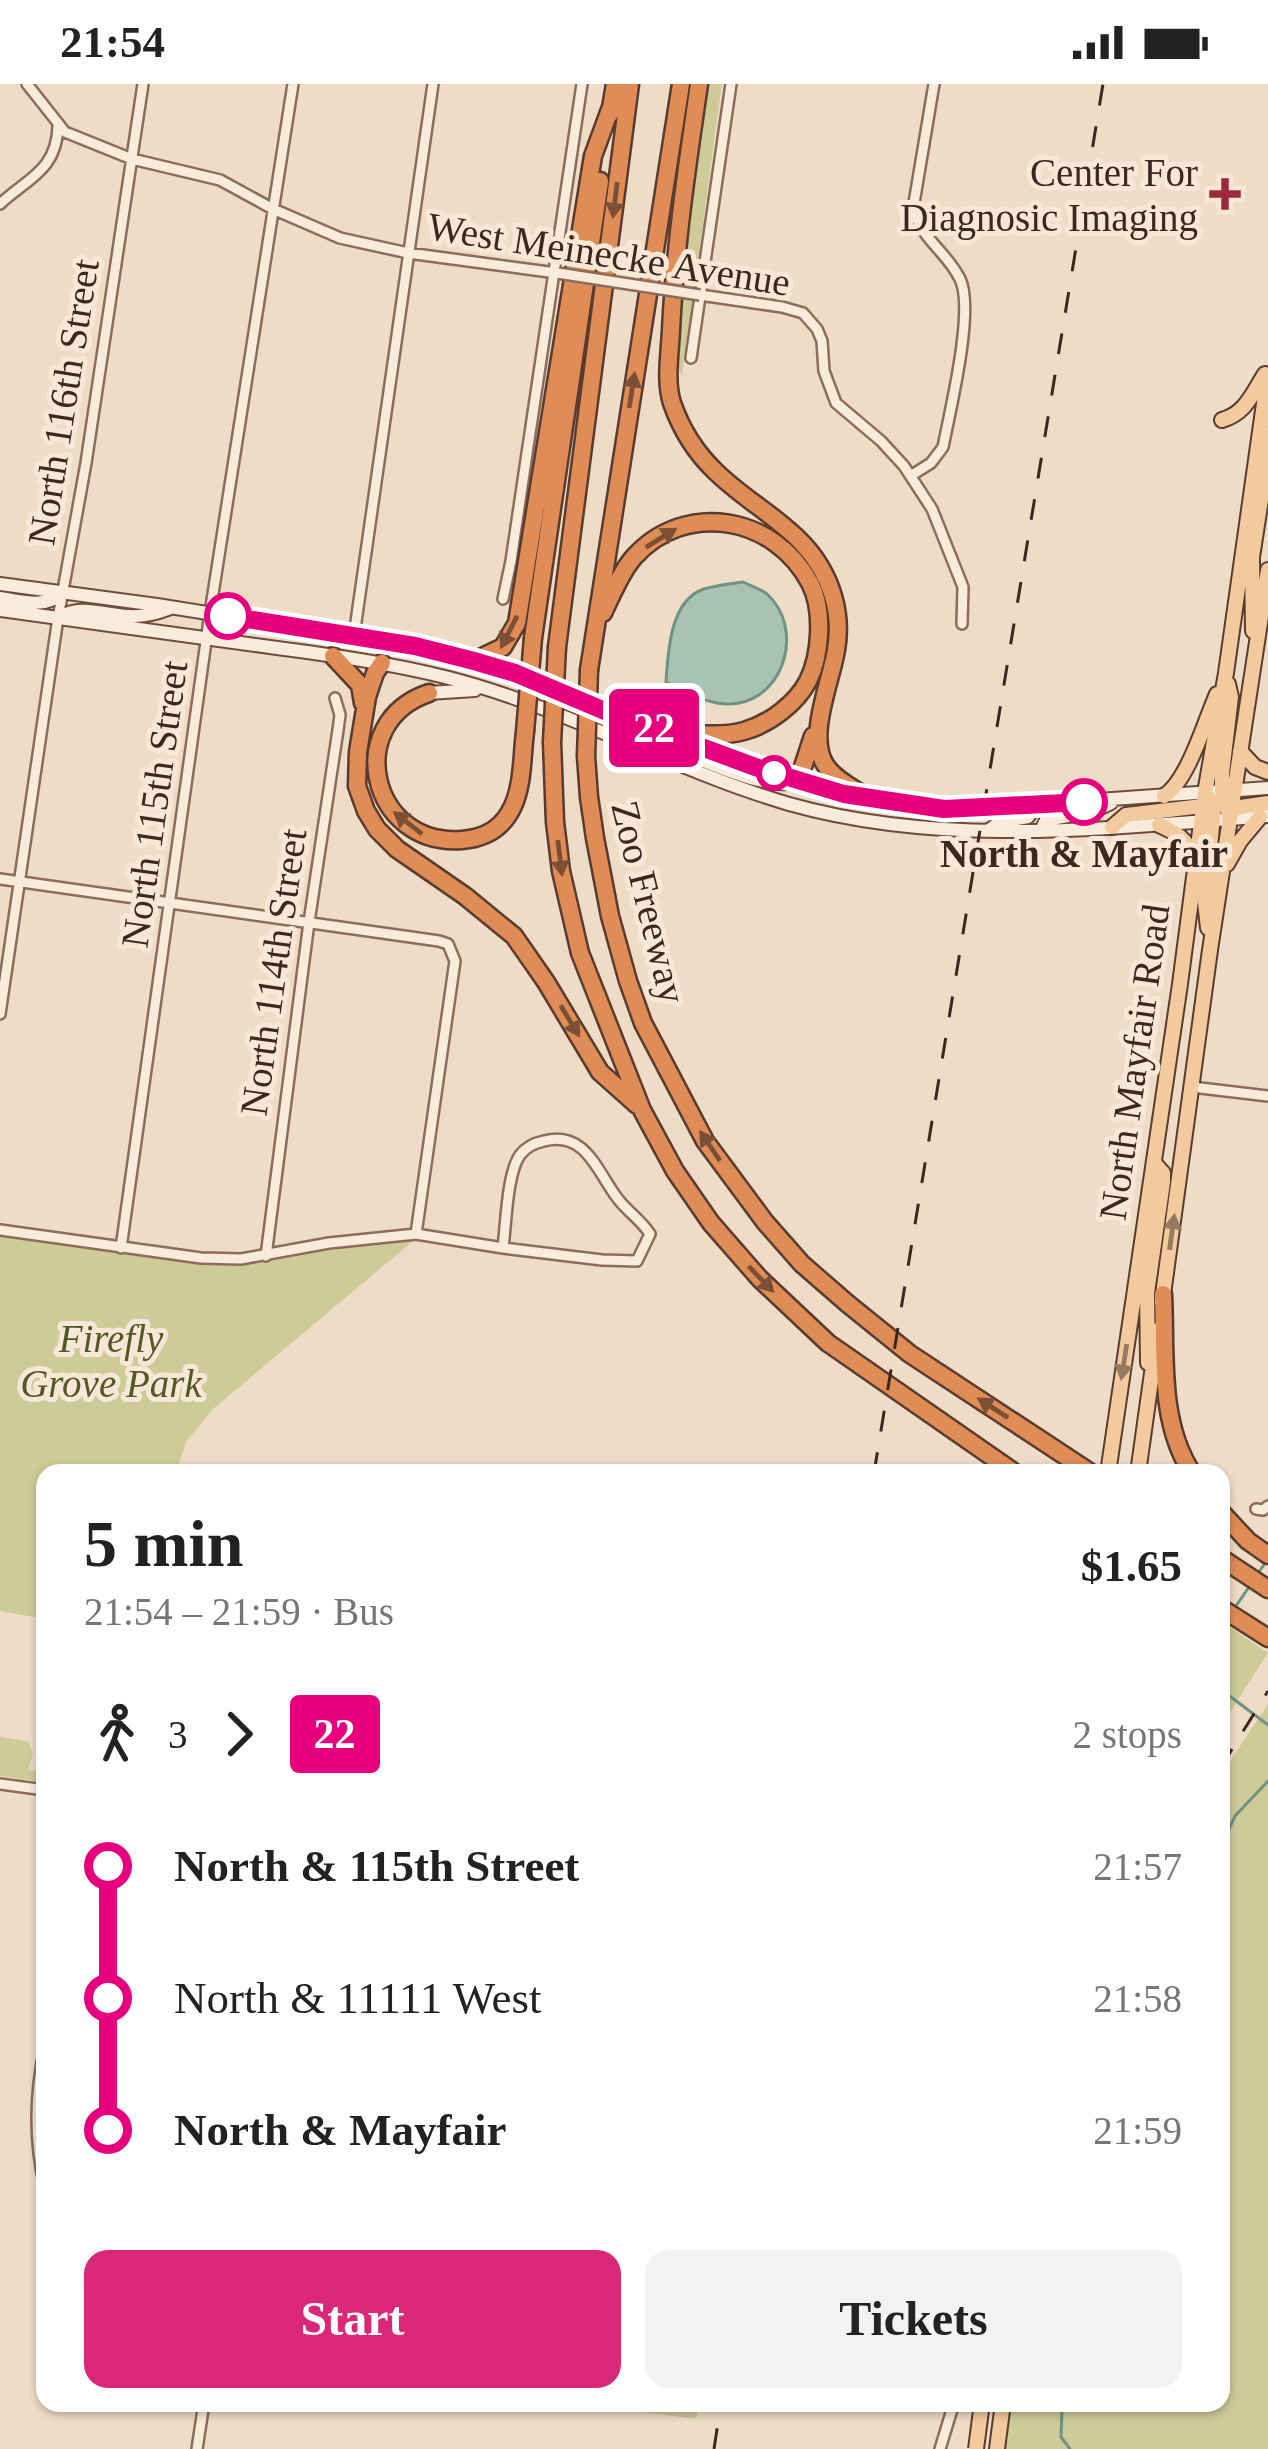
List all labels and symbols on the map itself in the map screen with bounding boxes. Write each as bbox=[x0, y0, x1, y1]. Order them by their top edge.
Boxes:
place label: Center For Diagnosic Imaging bbox=[900, 151, 1198, 240]
marker: Center For Diagnosic Imaging bbox=[1209, 178, 1241, 210]
one-way arrow bbox=[606, 182, 625, 219]
street label: West Meinecke Avenue bbox=[425, 204, 793, 304]
street label: North 116th Street bbox=[19, 256, 107, 548]
one-way arrow bbox=[623, 371, 642, 408]
one-way arrow bbox=[644, 528, 678, 549]
unlabelled marker bbox=[206, 594, 250, 638]
one-way arrow bbox=[500, 615, 520, 649]
street label: North 115th Street bbox=[113, 658, 195, 950]
line badge: 22 bbox=[600, 689, 708, 767]
unlabelled marker bbox=[758, 757, 790, 789]
marker: North & Mayfair bbox=[1062, 780, 1106, 824]
street label: Zoo Freeway bbox=[602, 796, 695, 1008]
one-way arrow bbox=[392, 811, 423, 835]
street label: North 114th Street bbox=[232, 826, 314, 1118]
place label: North & Mayfair bbox=[940, 832, 1228, 876]
one-way arrow bbox=[550, 840, 569, 877]
street label: North Mayfair Road bbox=[1091, 901, 1179, 1223]
one-way arrow bbox=[559, 1004, 580, 1038]
one-way arrow bbox=[699, 1129, 722, 1162]
one-way arrow bbox=[1163, 1213, 1182, 1251]
one-way arrow bbox=[747, 1264, 775, 1293]
park label: Firefly Grove Park bbox=[20, 1317, 202, 1405]
one-way arrow bbox=[1115, 1344, 1134, 1381]
one-way arrow bbox=[977, 1398, 1009, 1420]

